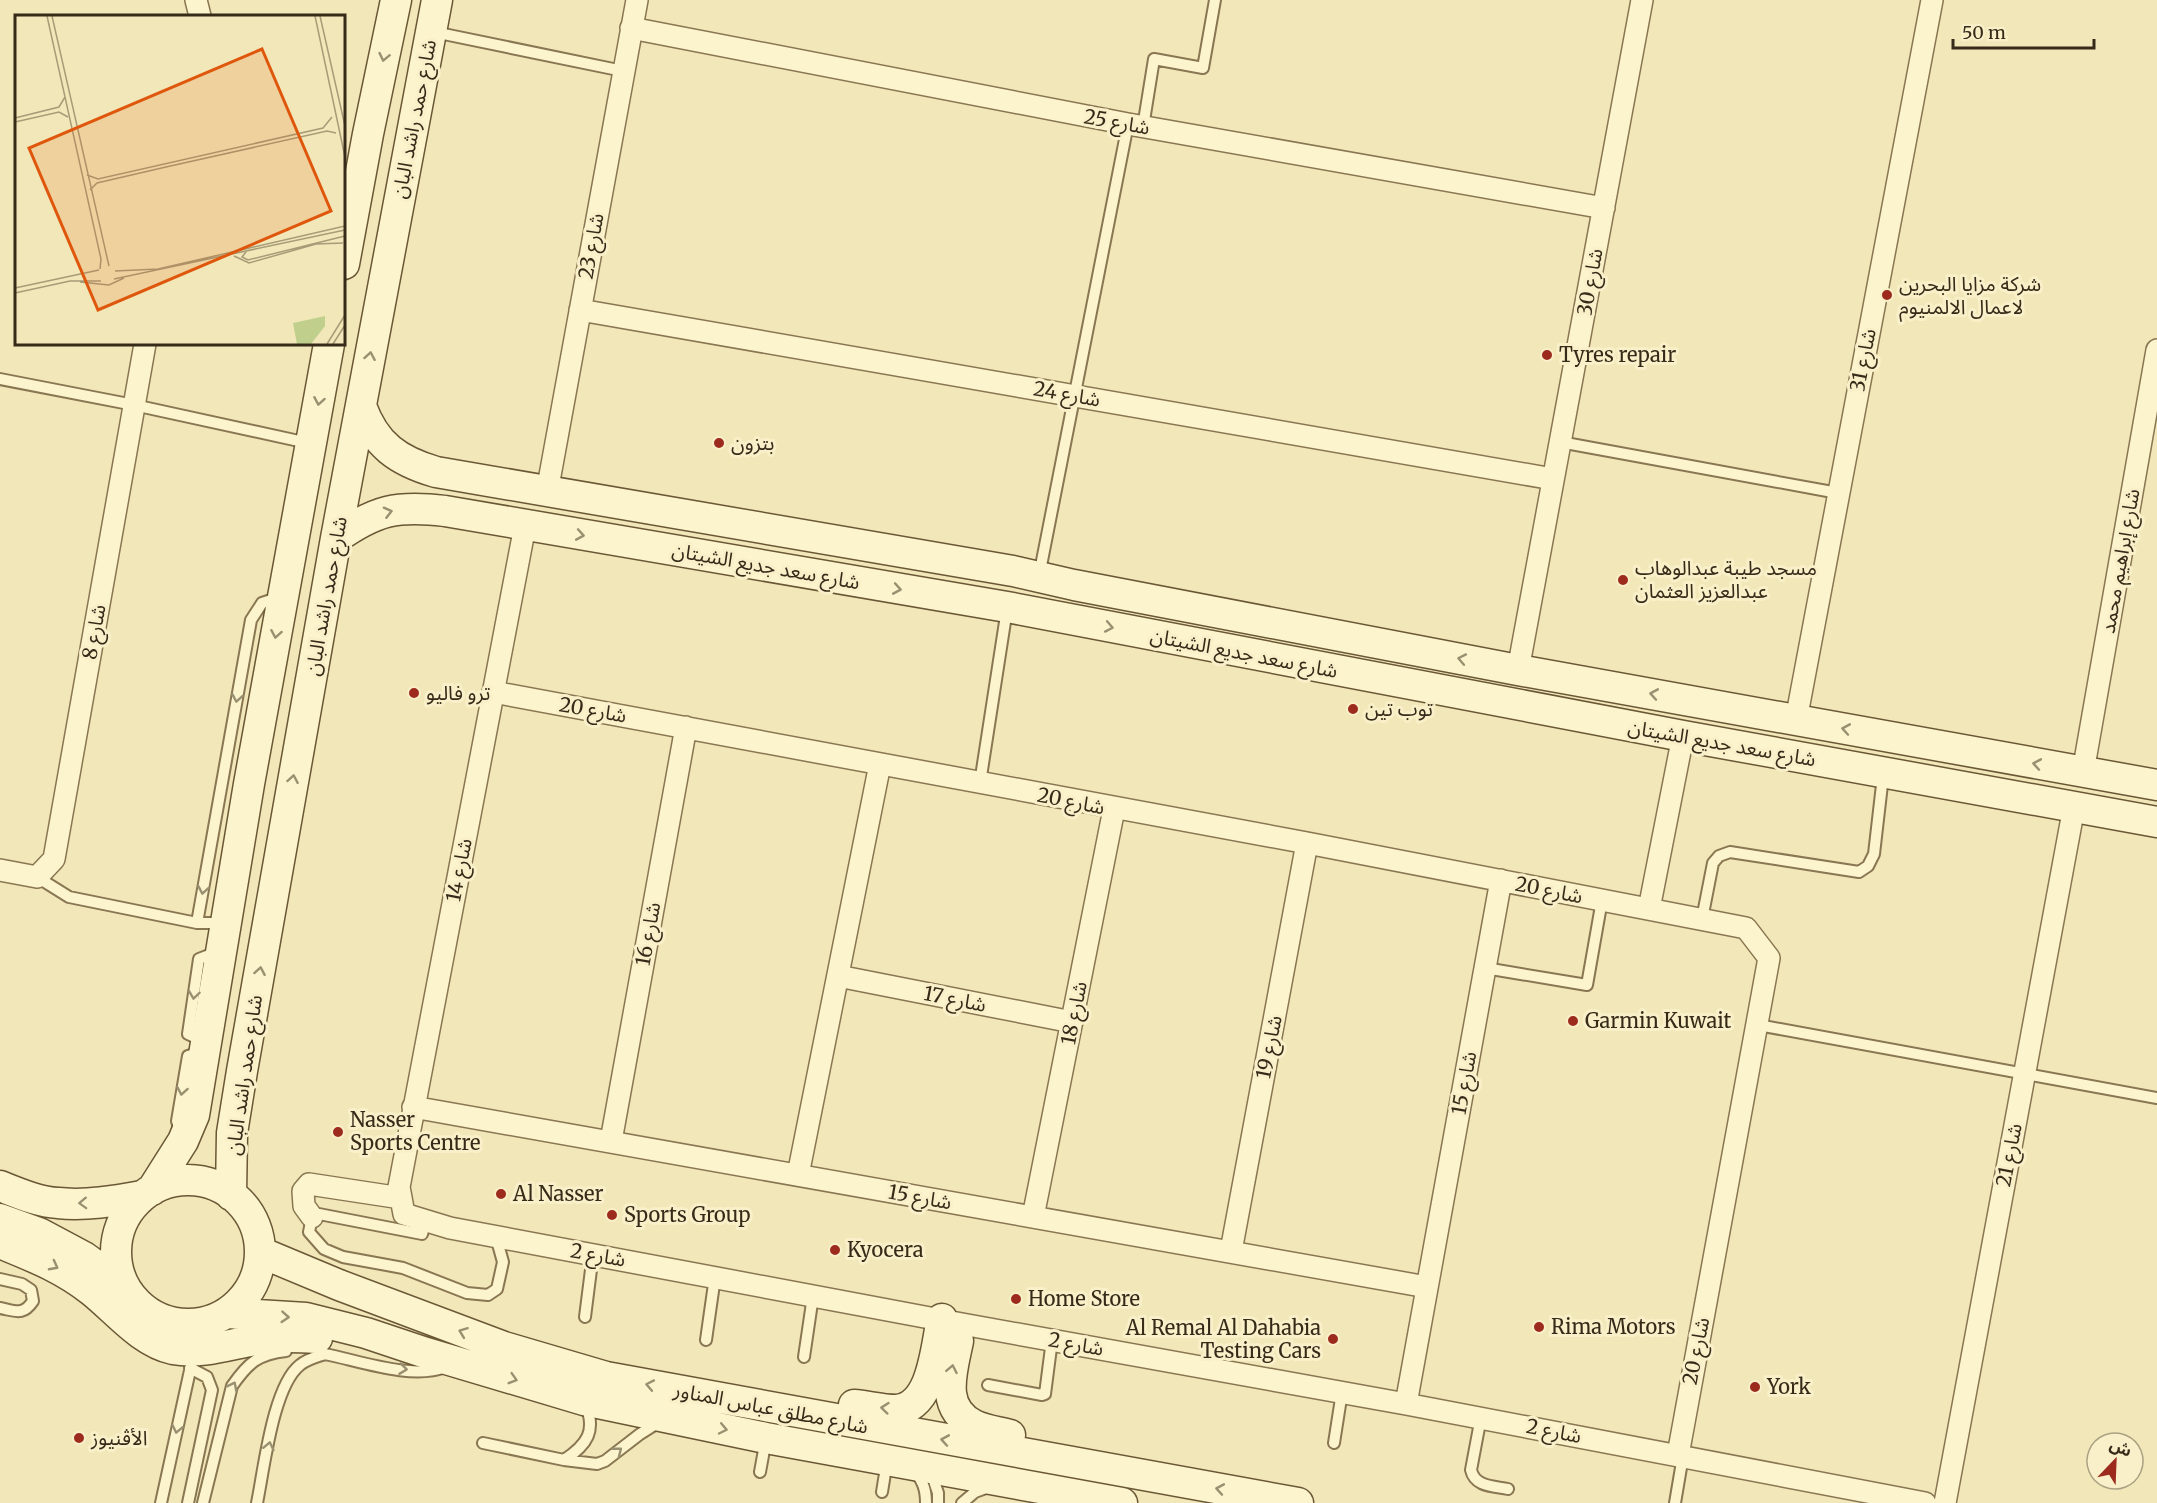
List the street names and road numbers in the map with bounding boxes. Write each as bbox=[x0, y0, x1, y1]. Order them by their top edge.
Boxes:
street label: شارع حمد راشد البان bbox=[386, 37, 444, 201]
street label: شارع 25 bbox=[1082, 103, 1152, 143]
street label: شارع 23 bbox=[572, 211, 612, 281]
street label: شارع 30 bbox=[1571, 246, 1611, 318]
street label: شارع 31 bbox=[1844, 326, 1884, 394]
street label: شارع 24 bbox=[1031, 375, 1102, 415]
street label: شارع إبراهيم محمد bbox=[2094, 487, 2147, 636]
street label: شارع حمد راشد البان bbox=[299, 514, 355, 678]
street label: شارع سعد جديع الشيتان bbox=[670, 537, 862, 597]
street label: شارع 8 bbox=[76, 602, 114, 662]
street label: شارع سعد جديع الشيتان bbox=[1148, 622, 1340, 686]
street label: شارع 20 bbox=[557, 691, 629, 731]
street label: شارع سعد جديع الشيتان bbox=[1626, 714, 1818, 774]
street label: شارع 20 bbox=[1035, 782, 1107, 822]
street label: شارع 14 bbox=[440, 836, 480, 904]
street label: شارع 20 bbox=[1513, 871, 1585, 911]
street label: شارع 16 bbox=[630, 900, 668, 968]
street label: شارع 18 bbox=[1055, 979, 1095, 1047]
street label: شارع 17 bbox=[921, 980, 988, 1020]
street label: شارع حمد راشد البان bbox=[220, 993, 270, 1157]
street label: شارع 19 bbox=[1250, 1013, 1290, 1081]
street label: شارع 15 bbox=[1446, 1049, 1484, 1117]
street label: شارع 21 bbox=[1990, 1121, 2030, 1189]
street label: شارع 15 bbox=[886, 1179, 954, 1217]
street label: شارع 2 bbox=[568, 1237, 628, 1275]
street label: شارع 20 bbox=[1677, 1315, 1717, 1387]
street label: شارع 2 bbox=[1046, 1326, 1106, 1364]
street label: شارع مطلق عباس المناور bbox=[670, 1376, 870, 1442]
street label: شارع 2 bbox=[1524, 1413, 1584, 1451]

